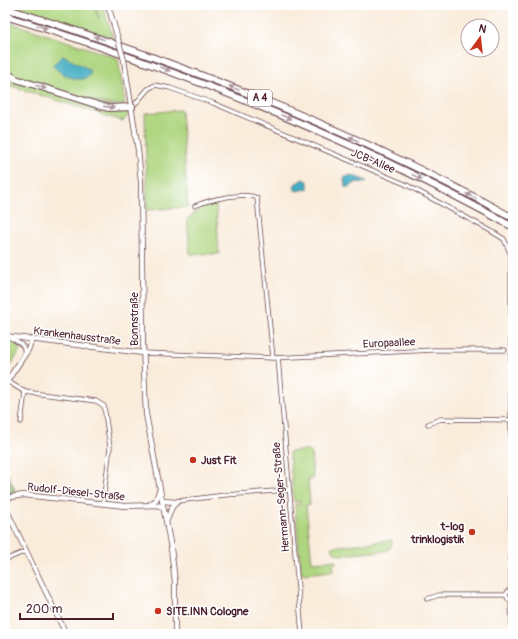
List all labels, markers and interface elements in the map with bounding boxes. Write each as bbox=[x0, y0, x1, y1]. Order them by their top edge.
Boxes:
north arrow bbox=[460, 18, 500, 58]
text: N bbox=[477, 22, 488, 36]
one-way arrow bbox=[37, 24, 49, 30]
one-way arrow bbox=[93, 35, 105, 41]
one-way arrow bbox=[160, 67, 172, 73]
one-way arrow bbox=[35, 84, 47, 90]
one-way arrow bbox=[229, 85, 240, 91]
road number: A 4 bbox=[248, 90, 272, 106]
one-way arrow bbox=[103, 104, 115, 110]
one-way arrow bbox=[280, 114, 292, 121]
one-way arrow bbox=[348, 136, 360, 142]
street label: JCB-Allee bbox=[349, 146, 397, 176]
one-way arrow bbox=[411, 174, 423, 180]
one-way arrow bbox=[465, 192, 477, 199]
street label: Bonnstraße bbox=[128, 291, 141, 346]
street label: Krankenhausstraße bbox=[33, 324, 122, 348]
street label: Europaallee bbox=[362, 335, 416, 351]
street label: Hermann-Seger-Straße bbox=[270, 441, 292, 552]
place label: Just Fit bbox=[201, 454, 237, 467]
marker: Just Fit bbox=[188, 455, 198, 465]
street label: Rudolf-Diesel-Straße bbox=[27, 480, 126, 504]
place label: t-log trinklogistik bbox=[410, 520, 464, 546]
marker: t-log trinklogistik bbox=[467, 527, 477, 537]
scale bar bbox=[20, 595, 113, 621]
text: 200 m bbox=[26, 602, 63, 617]
place label: SITE.INN Cologne bbox=[166, 605, 249, 618]
marker: SITE.INN Cologne bbox=[153, 606, 163, 616]

